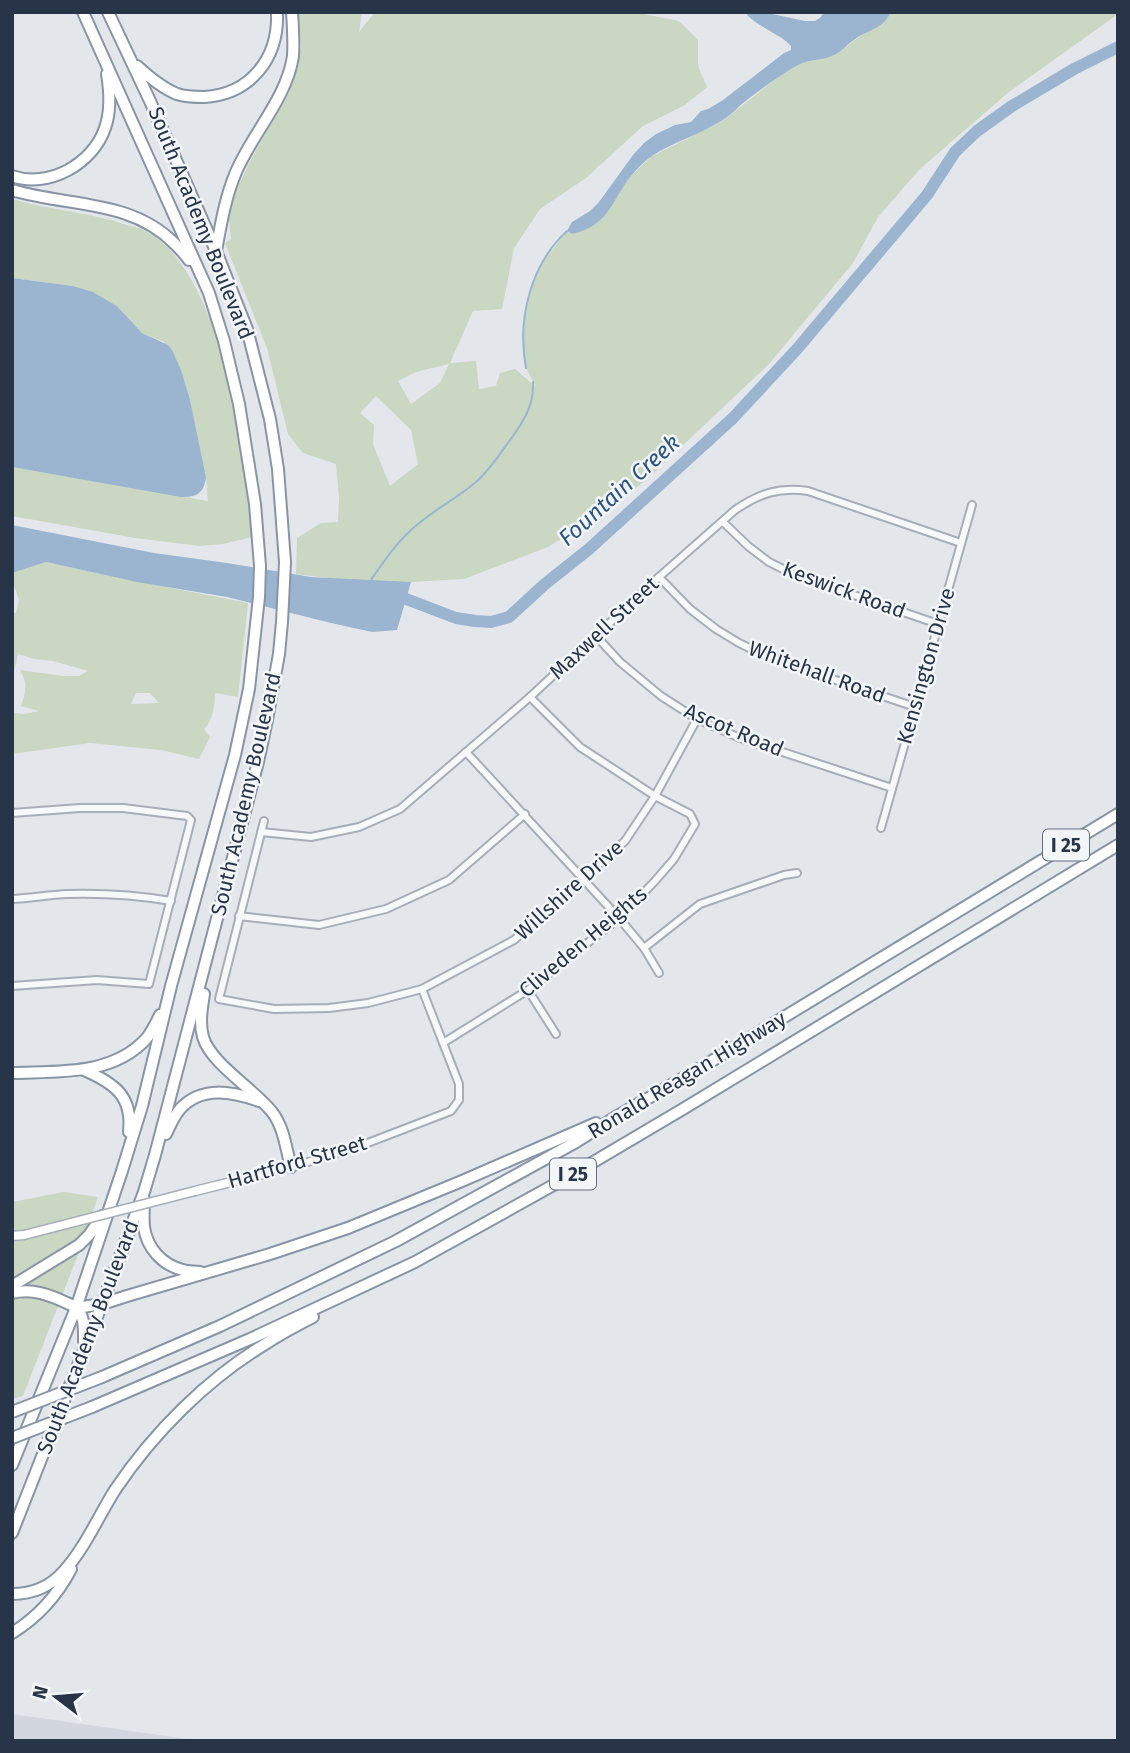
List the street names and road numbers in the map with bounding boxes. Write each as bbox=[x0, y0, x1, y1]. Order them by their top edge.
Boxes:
street label: South Academy Boulevard bbox=[142, 103, 260, 343]
street label: Keswick Road bbox=[779, 556, 909, 624]
street label: Maxwell Street bbox=[544, 571, 664, 685]
street label: Kensington Drive bbox=[891, 585, 961, 747]
street label: Whitehall Road bbox=[745, 635, 889, 709]
street label: South Academy Boulevard bbox=[205, 670, 287, 918]
street label: Ascot Road bbox=[680, 697, 788, 763]
road number: I 25 bbox=[1043, 830, 1089, 860]
street label: Willshire Drive bbox=[509, 834, 629, 946]
street label: Cliveden Heights bbox=[514, 881, 653, 1003]
street label: Ronald Reagan Highway bbox=[583, 1005, 791, 1145]
street label: Hartford Street bbox=[225, 1130, 370, 1194]
road number: I 25 bbox=[550, 1158, 596, 1190]
street label: South Academy Boulevard bbox=[31, 1216, 145, 1458]

